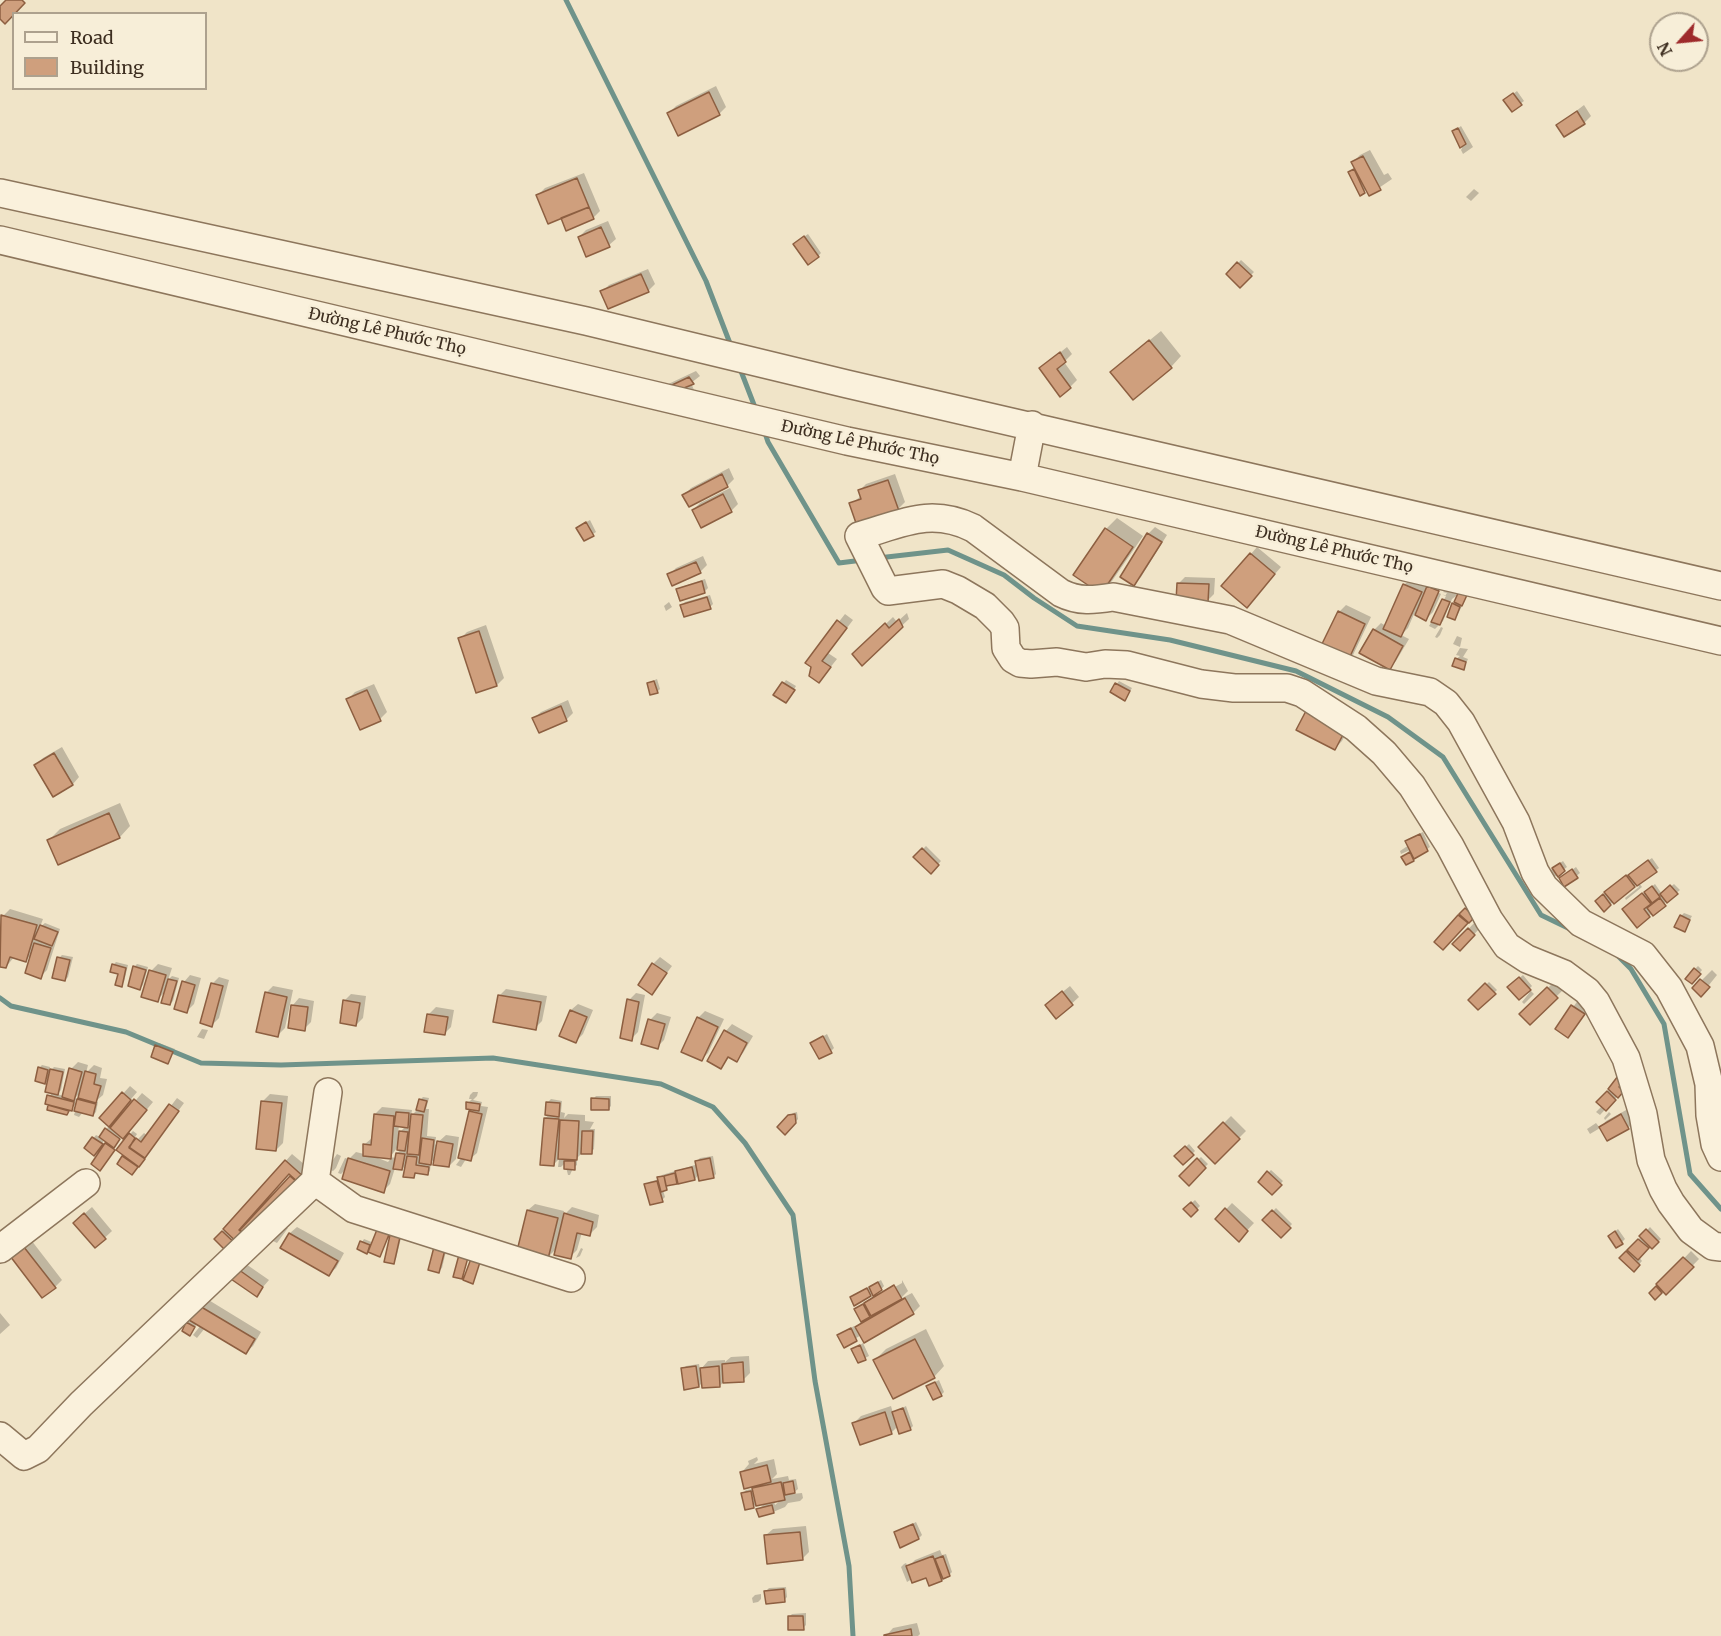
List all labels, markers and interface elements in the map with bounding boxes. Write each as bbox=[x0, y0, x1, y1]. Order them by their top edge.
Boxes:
legend bbox=[12, 12, 207, 90]
north arrow bbox=[1649, 12, 1709, 72]
text: Road bbox=[70, 26, 114, 49]
text: N bbox=[1653, 39, 1677, 59]
text: Building bbox=[70, 56, 144, 79]
street label: Đường Lê Phước Thọ bbox=[306, 305, 468, 359]
street label: Đường Lê Phước Thọ bbox=[779, 417, 941, 469]
street label: Đường Lê Phước Thọ bbox=[1253, 523, 1415, 577]

